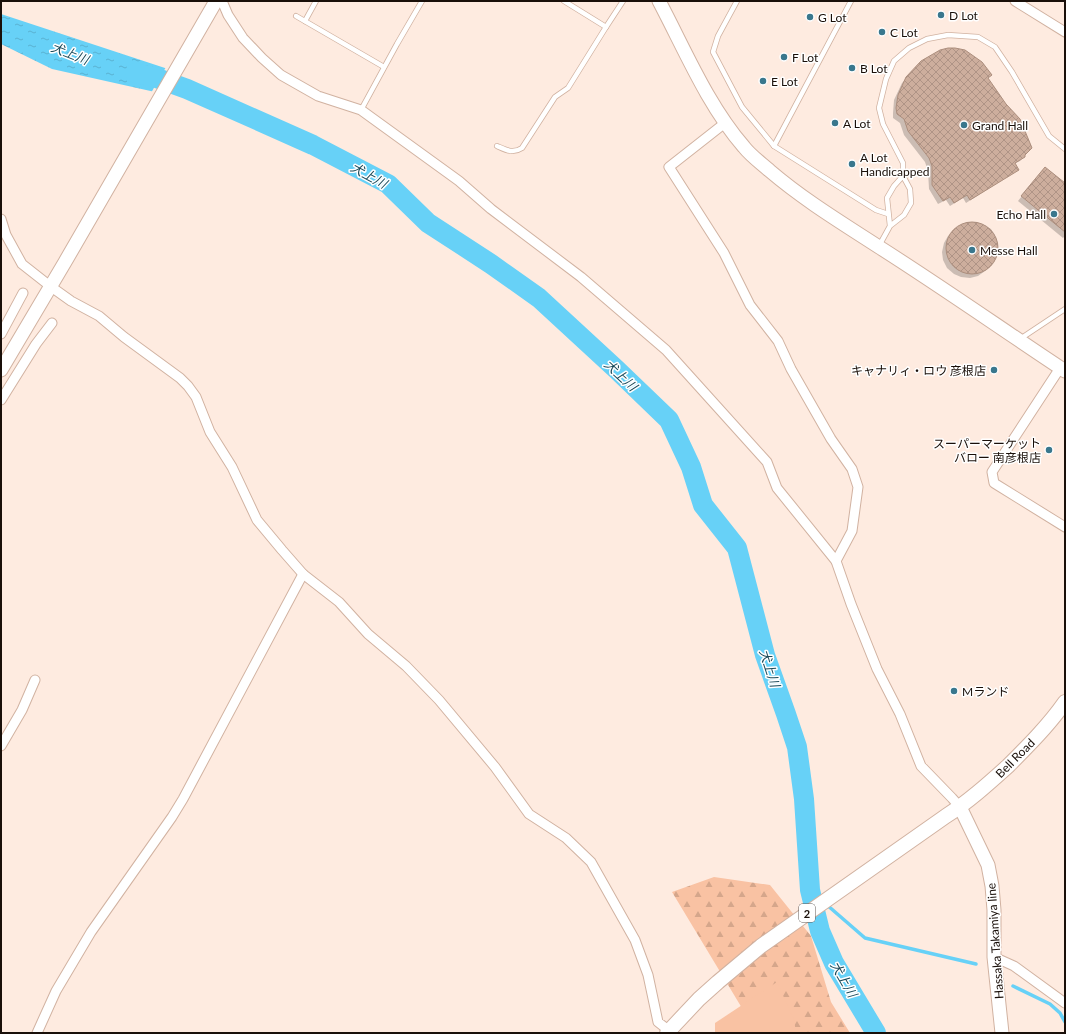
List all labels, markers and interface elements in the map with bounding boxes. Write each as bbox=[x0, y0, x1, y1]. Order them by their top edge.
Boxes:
place label: D Lot bbox=[949, 8, 979, 23]
place label: G Lot bbox=[818, 10, 847, 25]
marker: D Lot bbox=[936, 10, 946, 20]
marker: G Lot bbox=[805, 12, 815, 22]
place label: C Lot bbox=[890, 25, 919, 40]
marker: C Lot bbox=[877, 27, 887, 37]
water label: 犬上川 bbox=[49, 39, 93, 68]
place label: F Lot bbox=[792, 50, 819, 65]
marker: F Lot bbox=[779, 52, 789, 62]
place label: B Lot bbox=[860, 61, 888, 76]
marker: B Lot bbox=[847, 63, 857, 73]
place label: E Lot bbox=[771, 74, 798, 89]
marker: E Lot bbox=[758, 76, 768, 86]
place label: A Lot bbox=[843, 116, 871, 131]
marker: A Lot bbox=[830, 118, 840, 128]
place label: Grand Hall bbox=[972, 118, 1028, 133]
marker: Grand Hall bbox=[959, 120, 969, 130]
place label: A Lot Handicapped bbox=[860, 150, 929, 179]
water label: 犬上川 bbox=[348, 159, 392, 192]
marker: A Lot Handicapped bbox=[847, 159, 857, 169]
place label: Echo Hall bbox=[996, 207, 1046, 222]
marker: Echo Hall bbox=[1049, 209, 1059, 219]
place label: Messe Hall bbox=[980, 243, 1038, 258]
marker: Messe Hall bbox=[967, 245, 977, 255]
water label: 犬上川 bbox=[601, 356, 642, 396]
place label: キャナリィ・ロウ 彦根店 bbox=[851, 363, 986, 378]
marker: キャナリィ・ロウ 彦根店 bbox=[989, 365, 999, 375]
place label: スーパーマーケット バロー 南彦根店 bbox=[933, 436, 1041, 465]
marker: スーパーマーケット バロー 南彦根店 bbox=[1044, 445, 1054, 455]
water label: 犬上川 bbox=[756, 647, 784, 691]
place label: Mランド bbox=[962, 684, 1009, 699]
marker: Mランド bbox=[949, 686, 959, 696]
street label: Bell Road bbox=[992, 735, 1038, 781]
street label: Hassaka Takamiya line bbox=[983, 882, 1007, 1000]
road number: 2 bbox=[799, 904, 815, 922]
water label: 犬上川 bbox=[827, 958, 862, 1002]

